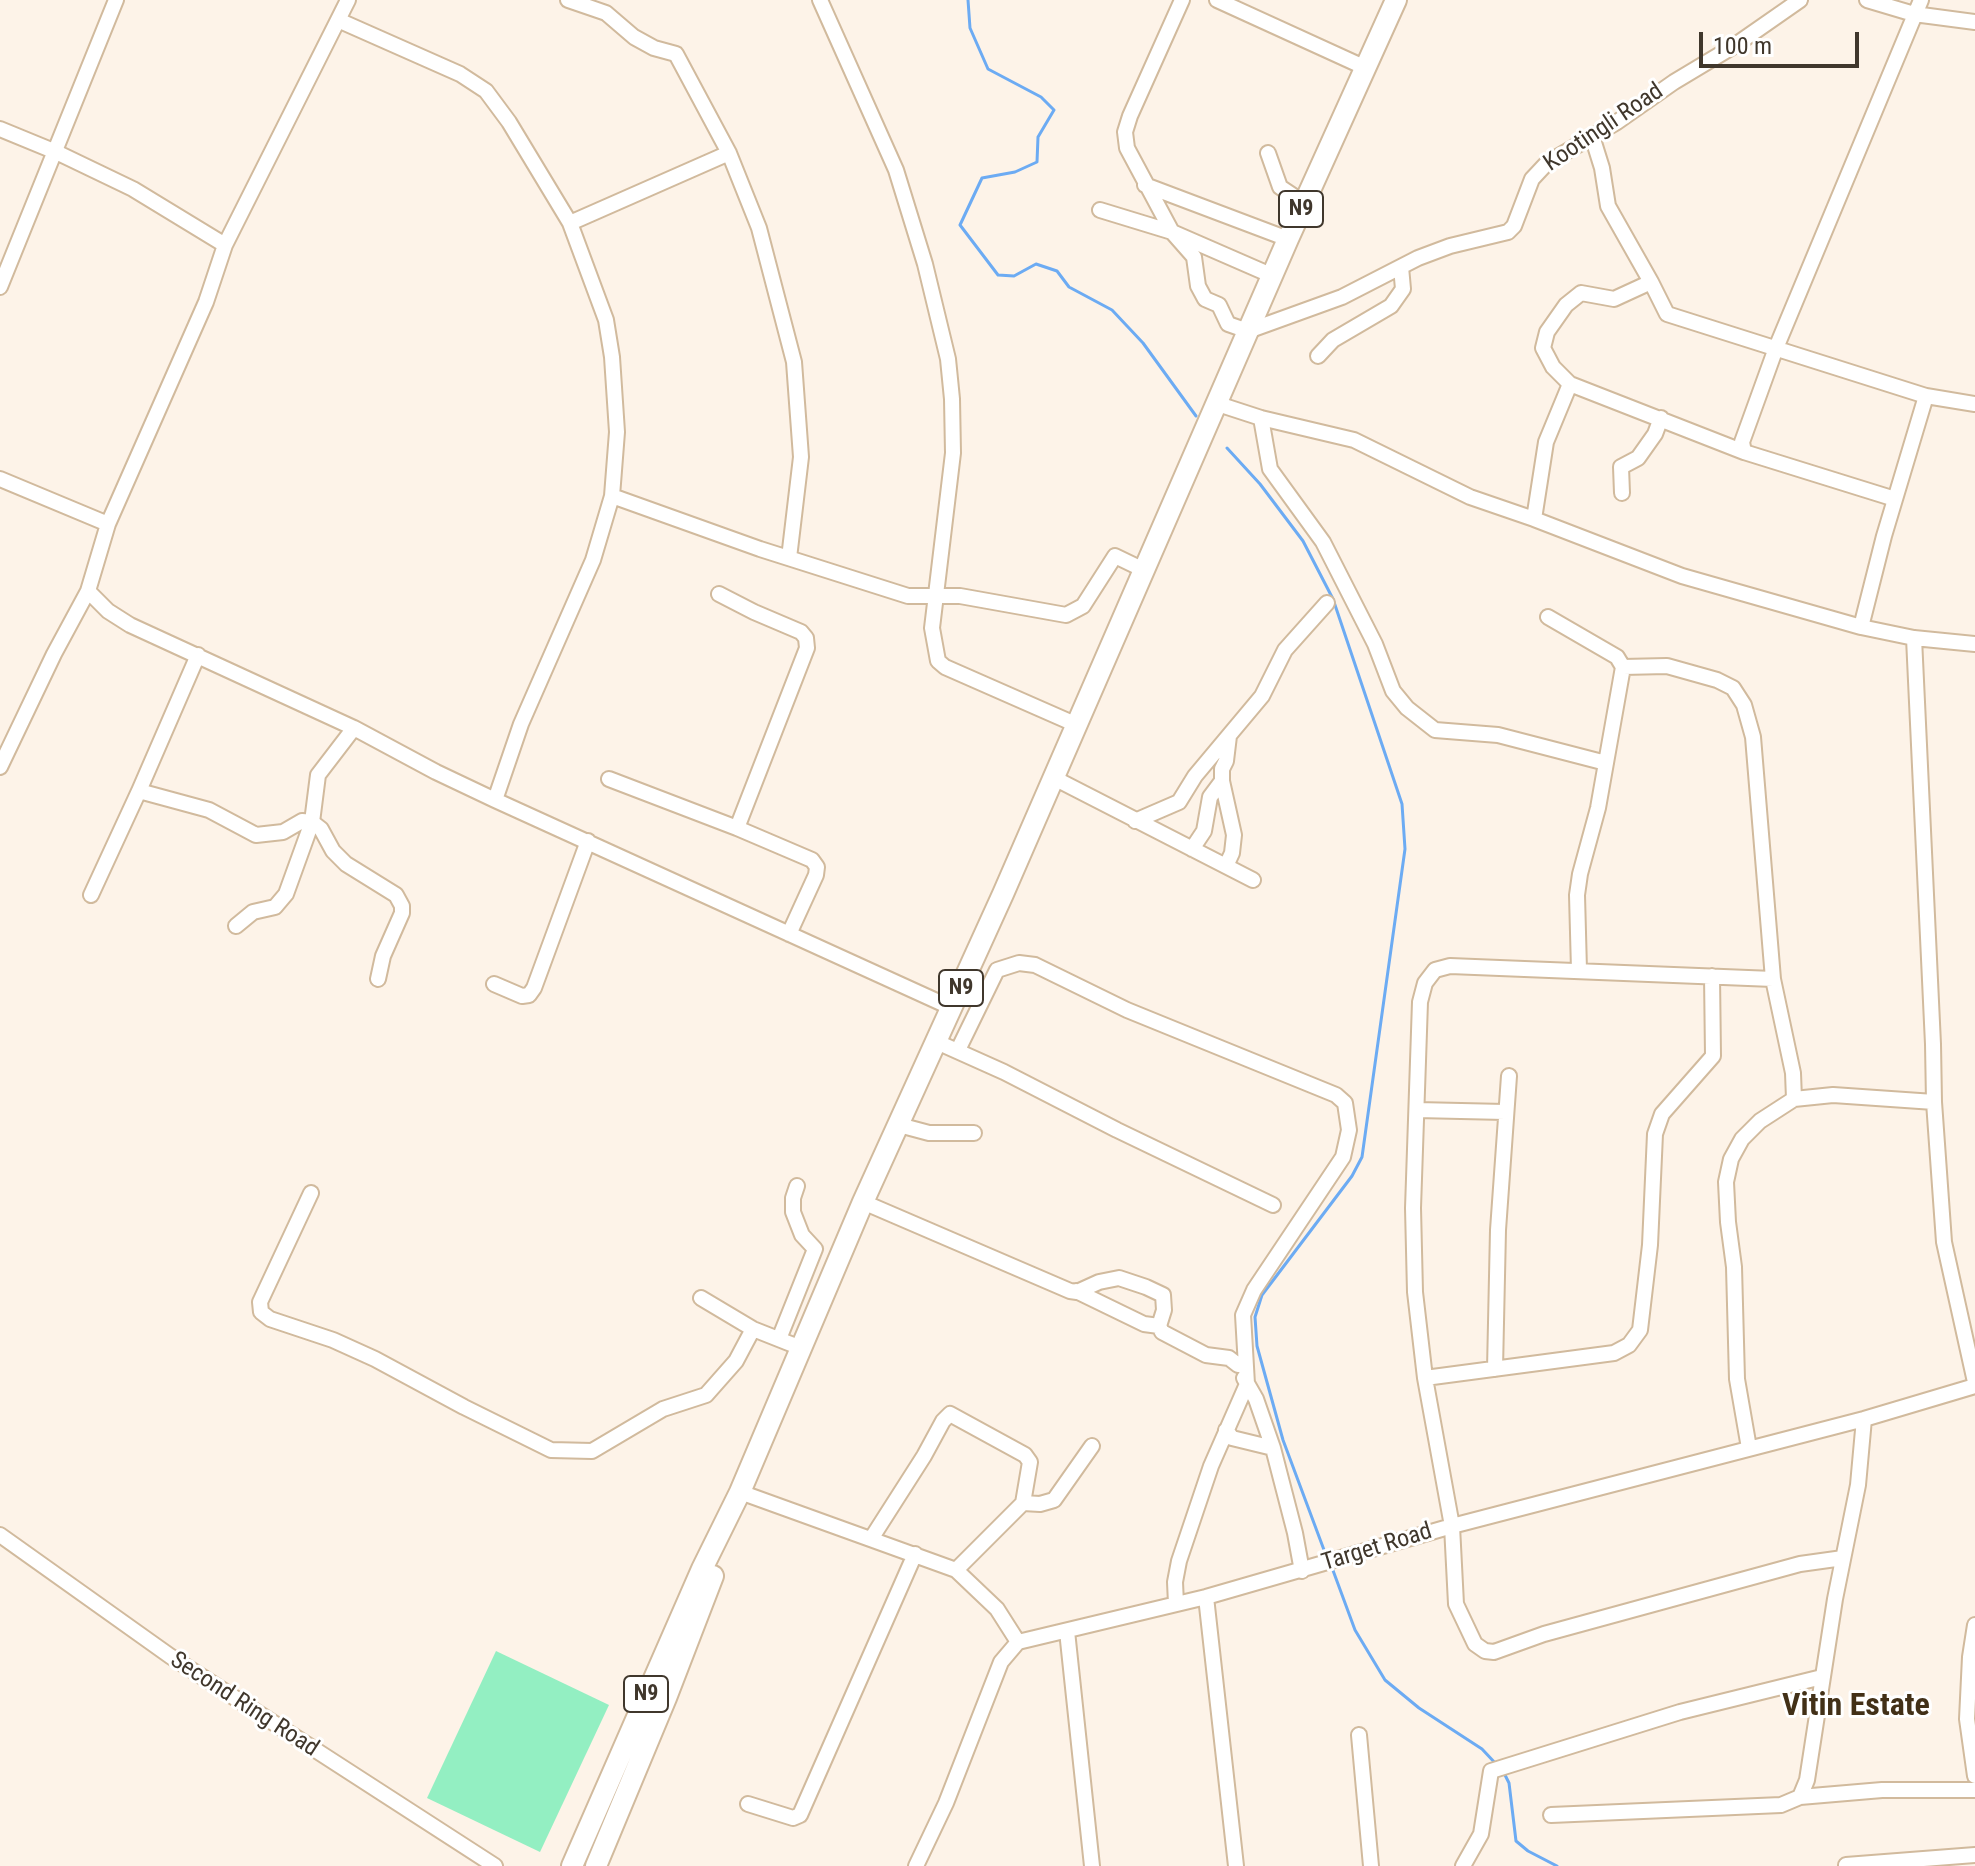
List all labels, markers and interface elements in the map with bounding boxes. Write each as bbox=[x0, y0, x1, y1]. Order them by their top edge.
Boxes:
scale bar bbox=[1703, 16, 1863, 66]
text: 100 m bbox=[1713, 32, 1772, 60]
street label: Kootingli Road bbox=[1539, 78, 1669, 178]
road number: N9 bbox=[1279, 191, 1323, 227]
road number: N9 bbox=[939, 970, 983, 1006]
street label: Target Road bbox=[1318, 1518, 1436, 1578]
street label: Second Ring Road bbox=[164, 1646, 324, 1764]
road number: N9 bbox=[624, 1676, 668, 1712]
district label: Vitin Estate bbox=[1782, 1688, 1930, 1726]

